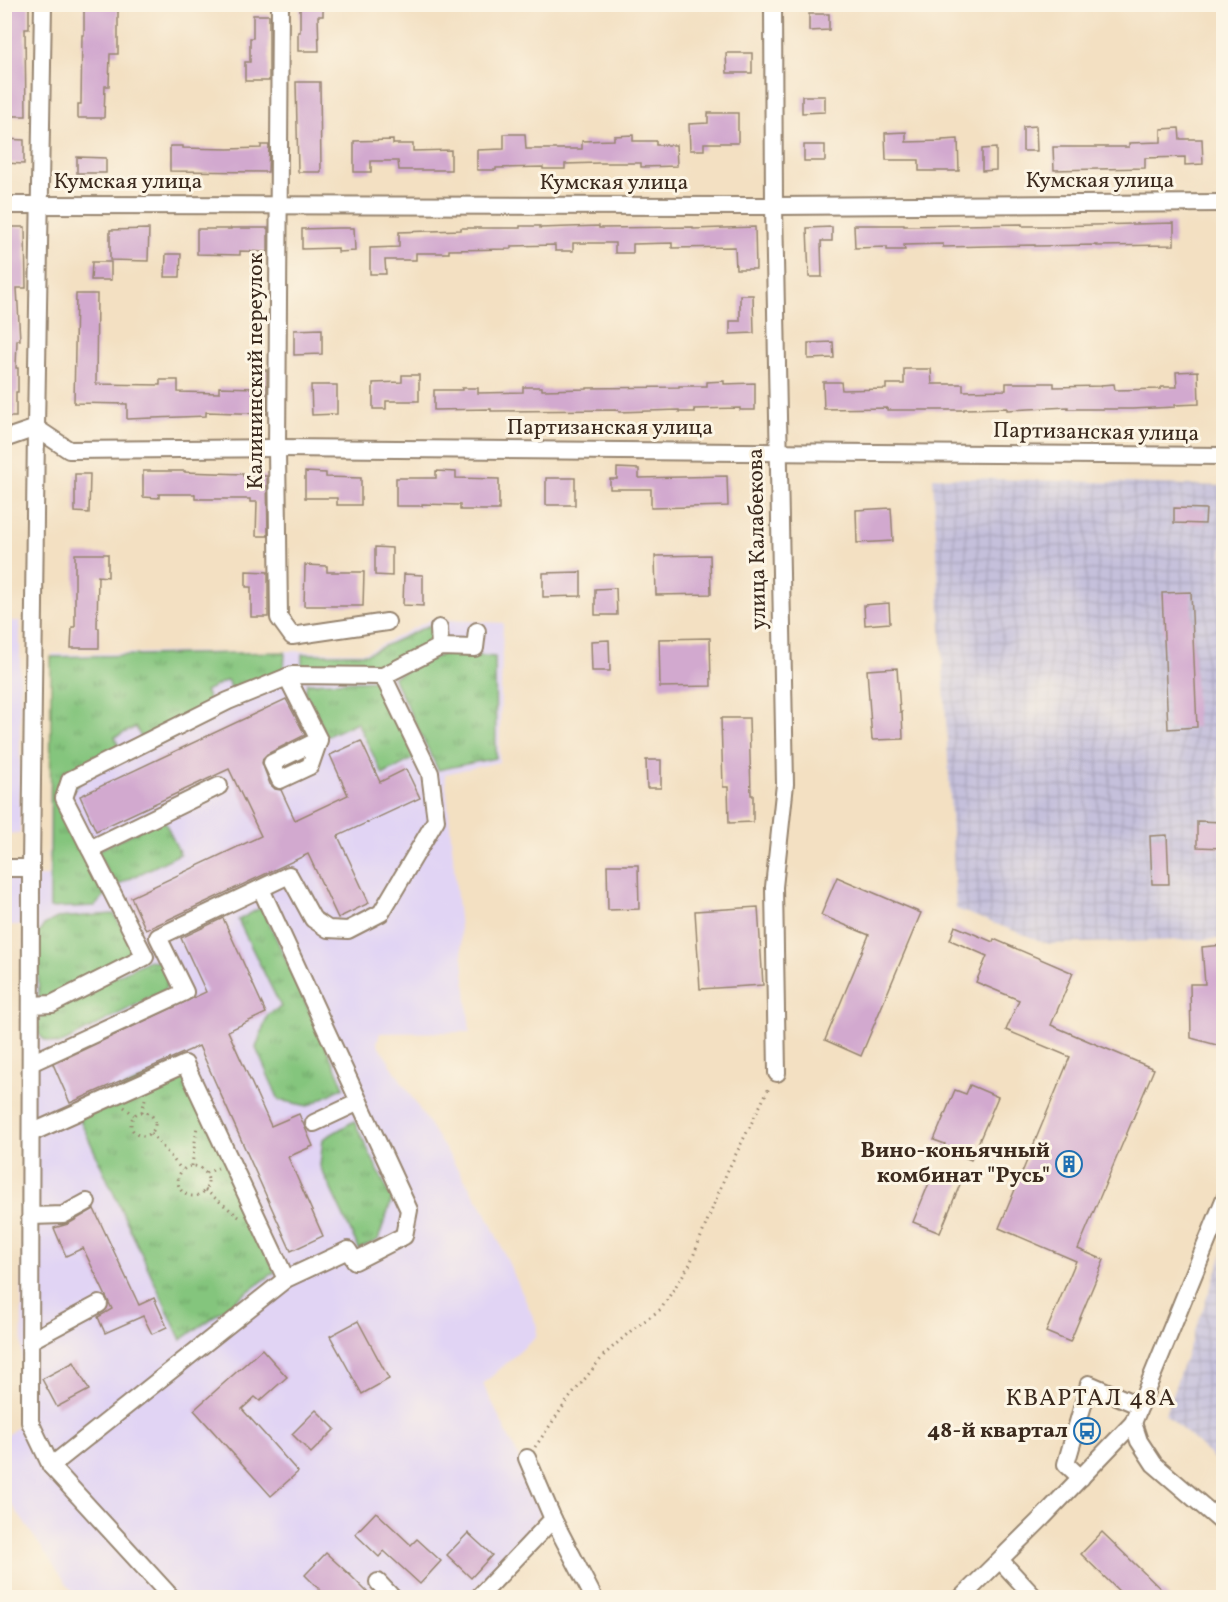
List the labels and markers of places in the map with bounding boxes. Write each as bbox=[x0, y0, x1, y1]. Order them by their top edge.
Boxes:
place label: Вино-коньячный комбинат "Русь" bbox=[860, 1136, 1050, 1192]
building icon: Вино-коньячный комбинат "Русь" bbox=[1054, 1149, 1084, 1179]
place label: 48-й квартал bbox=[927, 1416, 1068, 1447]
bus stop icon: 48-й квартал bbox=[1072, 1416, 1102, 1446]

